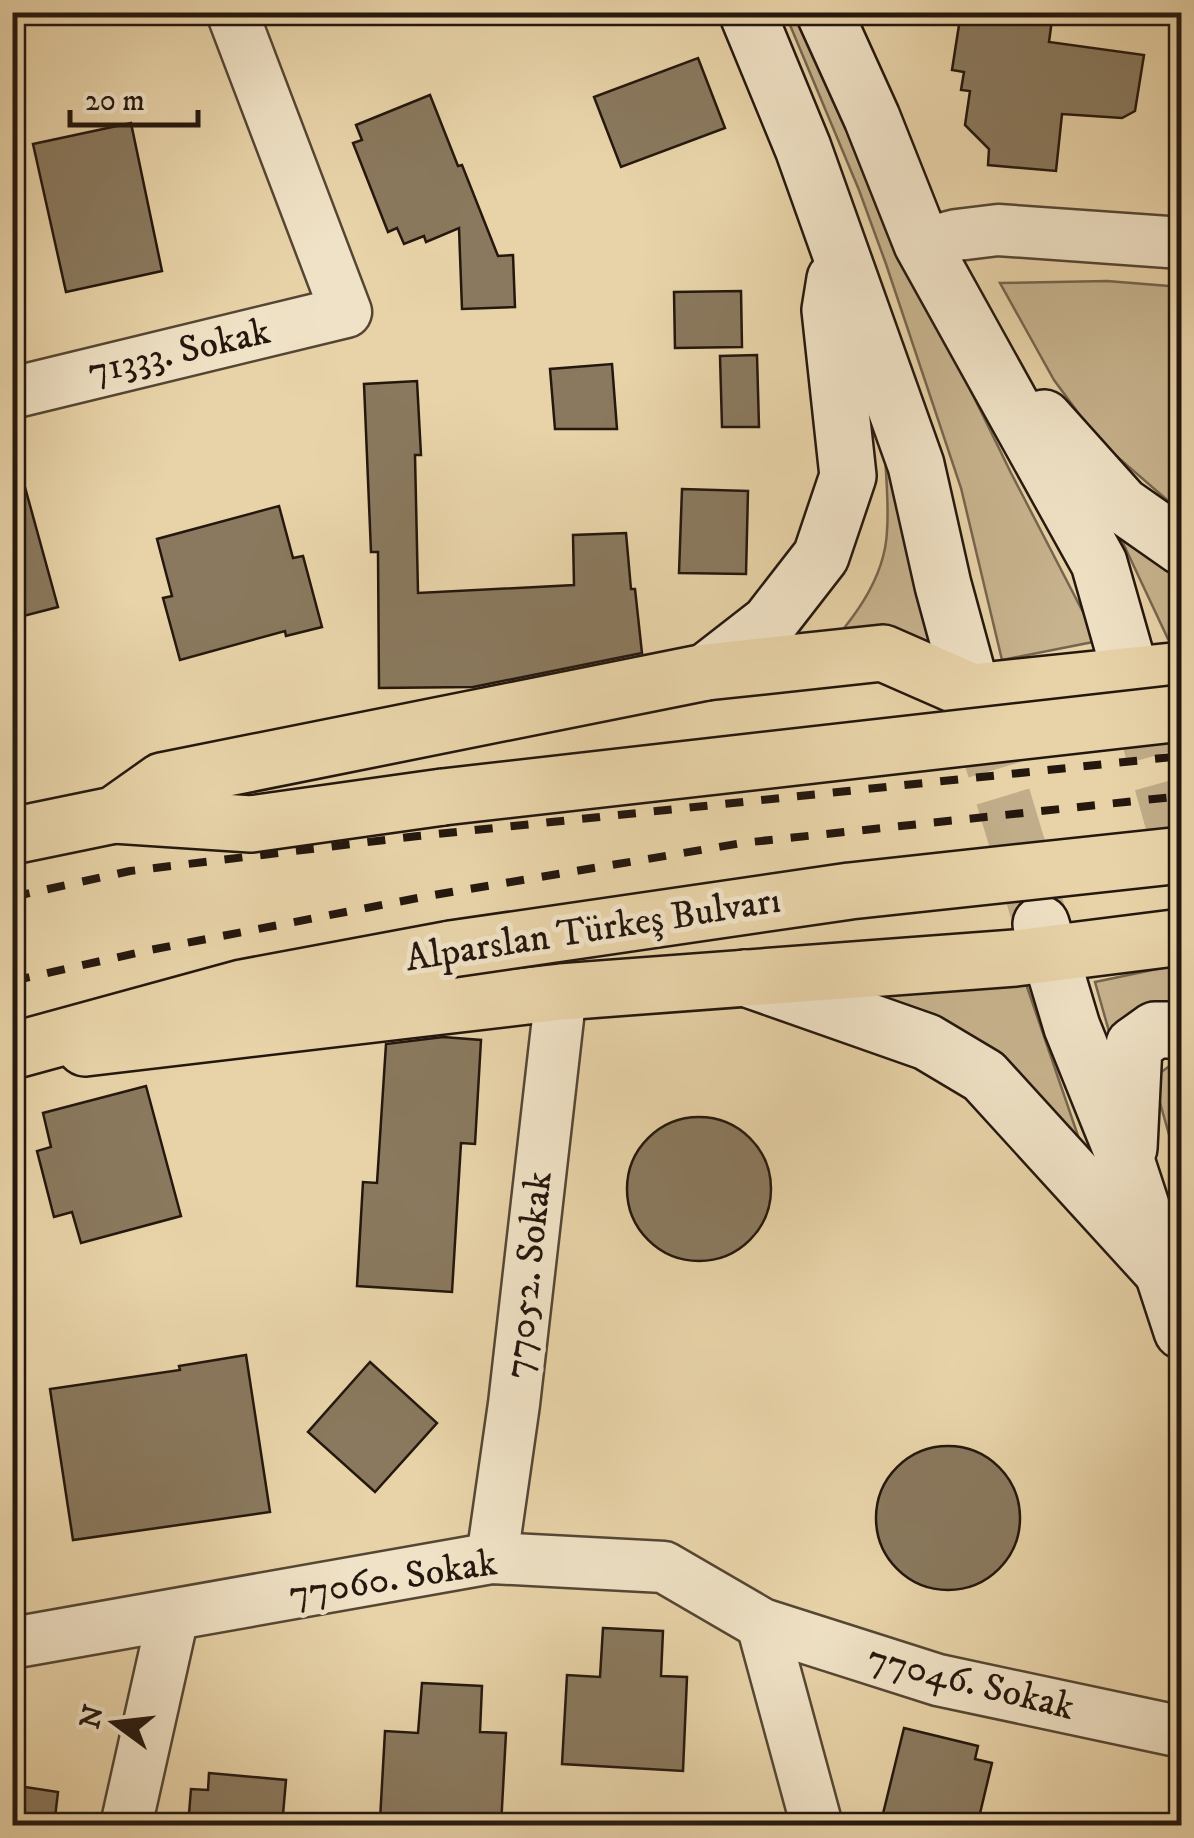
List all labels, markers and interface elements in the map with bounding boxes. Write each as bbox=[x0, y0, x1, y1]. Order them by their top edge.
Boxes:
scale bar bbox=[70, 65, 198, 127]
text: 20 m bbox=[85, 83, 145, 120]
street label: 71333. Sokak bbox=[83, 308, 275, 396]
street label: Alparslan Türkeş Bulvarı bbox=[402, 877, 784, 983]
street label: 77052. Sokak bbox=[494, 1169, 564, 1381]
street label: 77060. Sokak bbox=[286, 1539, 501, 1619]
street label: 77046. Sokak bbox=[863, 1634, 1079, 1732]
north arrow bbox=[65, 1673, 165, 1773]
text: N bbox=[72, 1701, 112, 1733]

